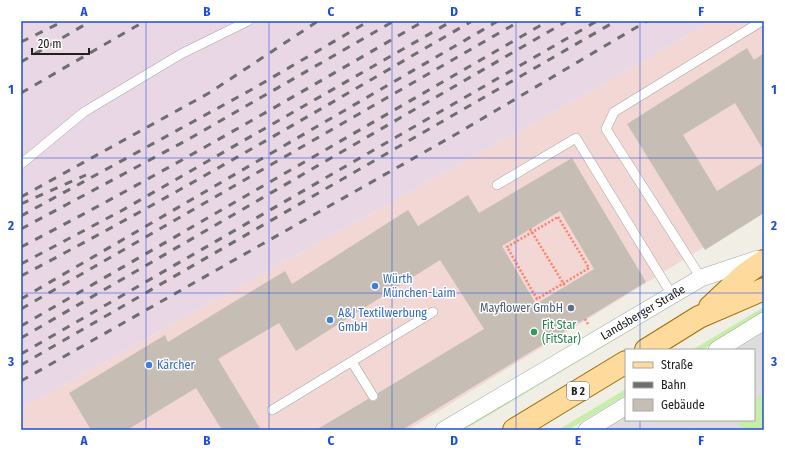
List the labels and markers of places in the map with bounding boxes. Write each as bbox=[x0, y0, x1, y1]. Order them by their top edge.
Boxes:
place label: Würth München-Laim bbox=[383, 272, 456, 300]
marker: Würth München-Laim bbox=[370, 281, 380, 291]
place label: Mayflower GmbH bbox=[480, 301, 563, 315]
marker: Mayflower GmbH bbox=[566, 303, 576, 313]
place label: A&J Textilwerbung GmbH bbox=[338, 306, 427, 334]
marker: A&J Textilwerbung GmbH bbox=[325, 315, 335, 325]
place label: Fit Star (FitStar) bbox=[542, 318, 581, 346]
marker: Fit Star (FitStar) bbox=[529, 327, 539, 337]
place label: Kärcher bbox=[157, 358, 195, 372]
marker: Kärcher bbox=[144, 360, 154, 370]

